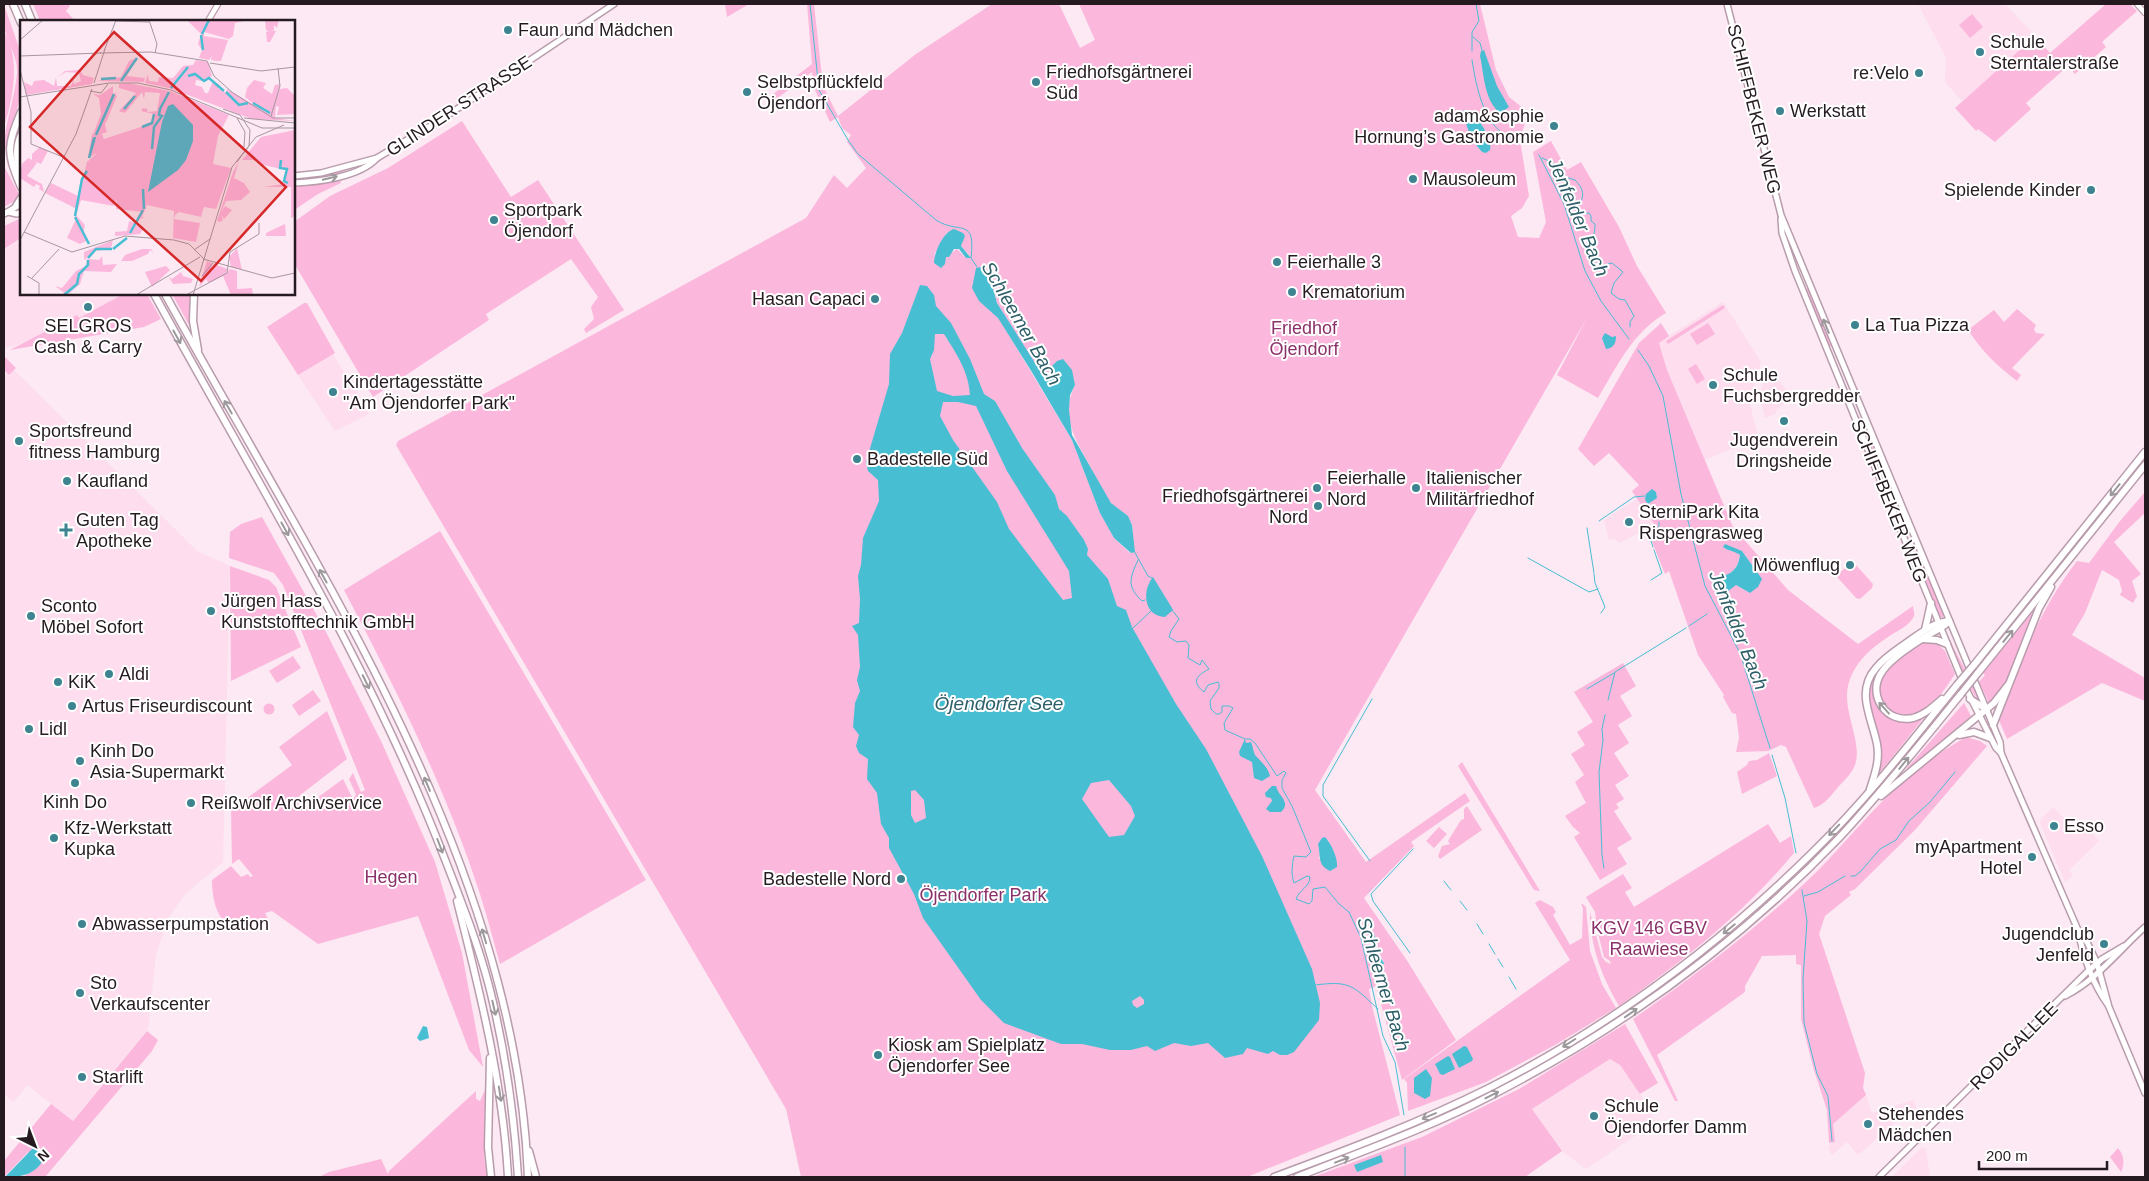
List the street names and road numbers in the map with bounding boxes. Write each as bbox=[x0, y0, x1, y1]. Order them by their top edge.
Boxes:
street label: SCHIFFBEKER WEG bbox=[1723, 22, 1785, 196]
street label: GLINDER STRASSE bbox=[383, 52, 535, 160]
street label: SCHIFFBEKER WEG bbox=[1847, 417, 1931, 585]
street label: RODIGALLEE bbox=[1966, 998, 2062, 1094]

